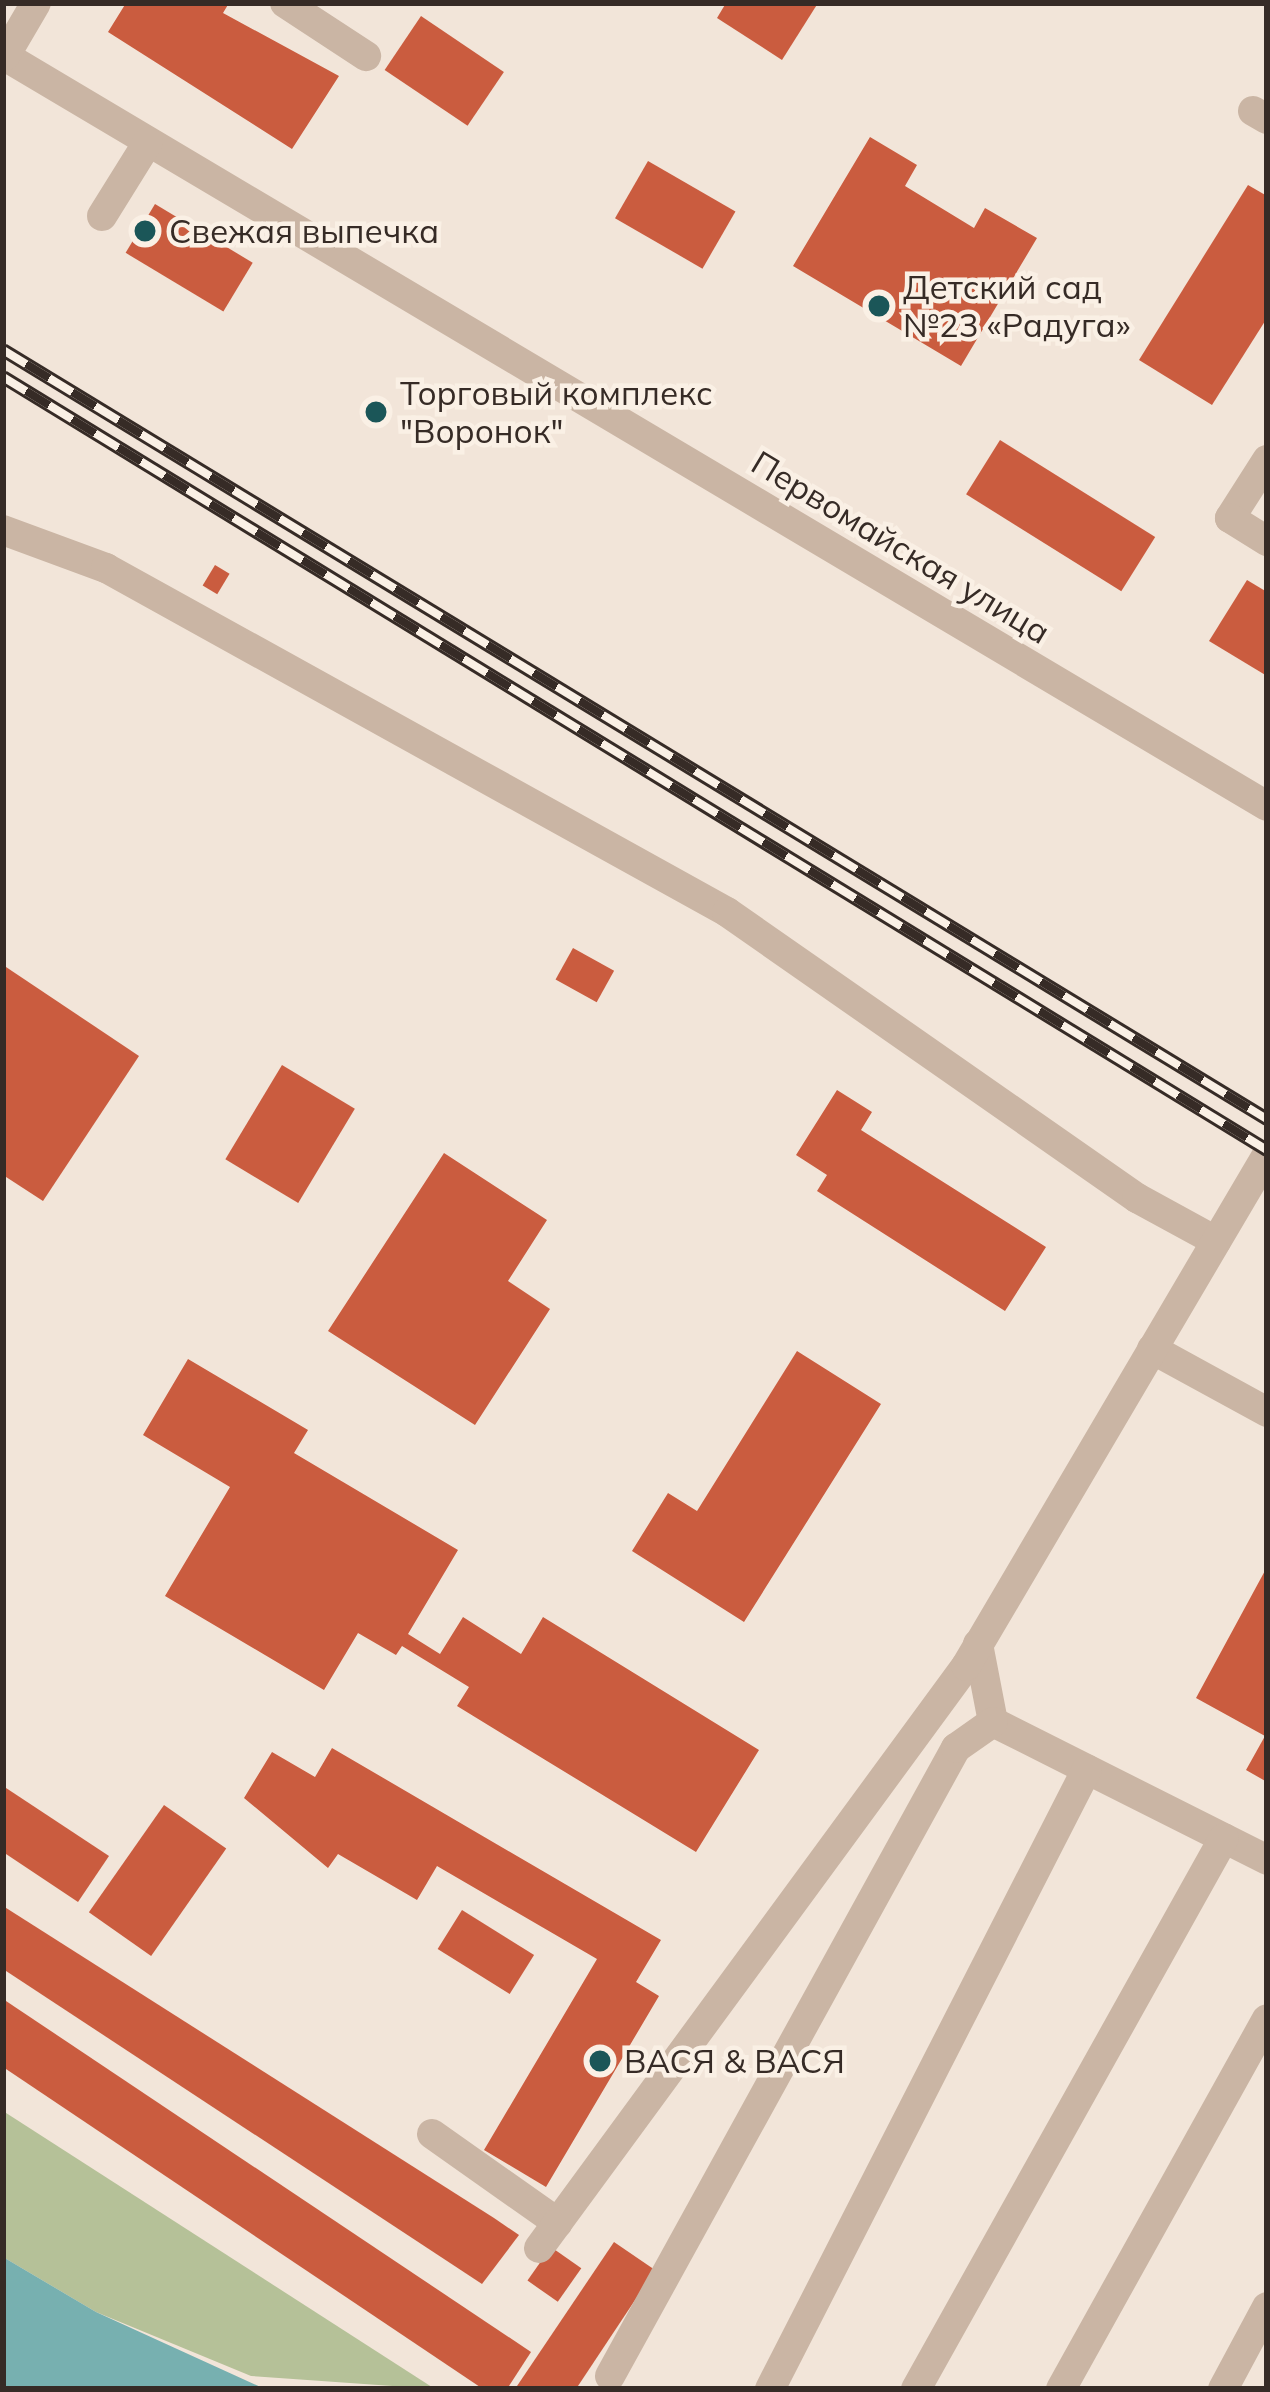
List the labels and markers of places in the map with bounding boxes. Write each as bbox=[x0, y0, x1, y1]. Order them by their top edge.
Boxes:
place label: Свежая выпечка bbox=[169, 211, 439, 251]
marker: Свежая выпечка bbox=[132, 218, 158, 244]
place label: Детский сад №23 «Радуга» bbox=[903, 267, 1130, 345]
marker: Детский сад №23 «Радуга» bbox=[866, 293, 892, 319]
place label: Торговый комплекс "Воронок" bbox=[400, 373, 713, 451]
marker: Торговый комплекс "Воронок" bbox=[363, 399, 389, 425]
place label: ВАСЯ & ВАСЯ bbox=[624, 2041, 845, 2081]
marker: ВАСЯ & ВАСЯ bbox=[587, 2048, 613, 2074]

